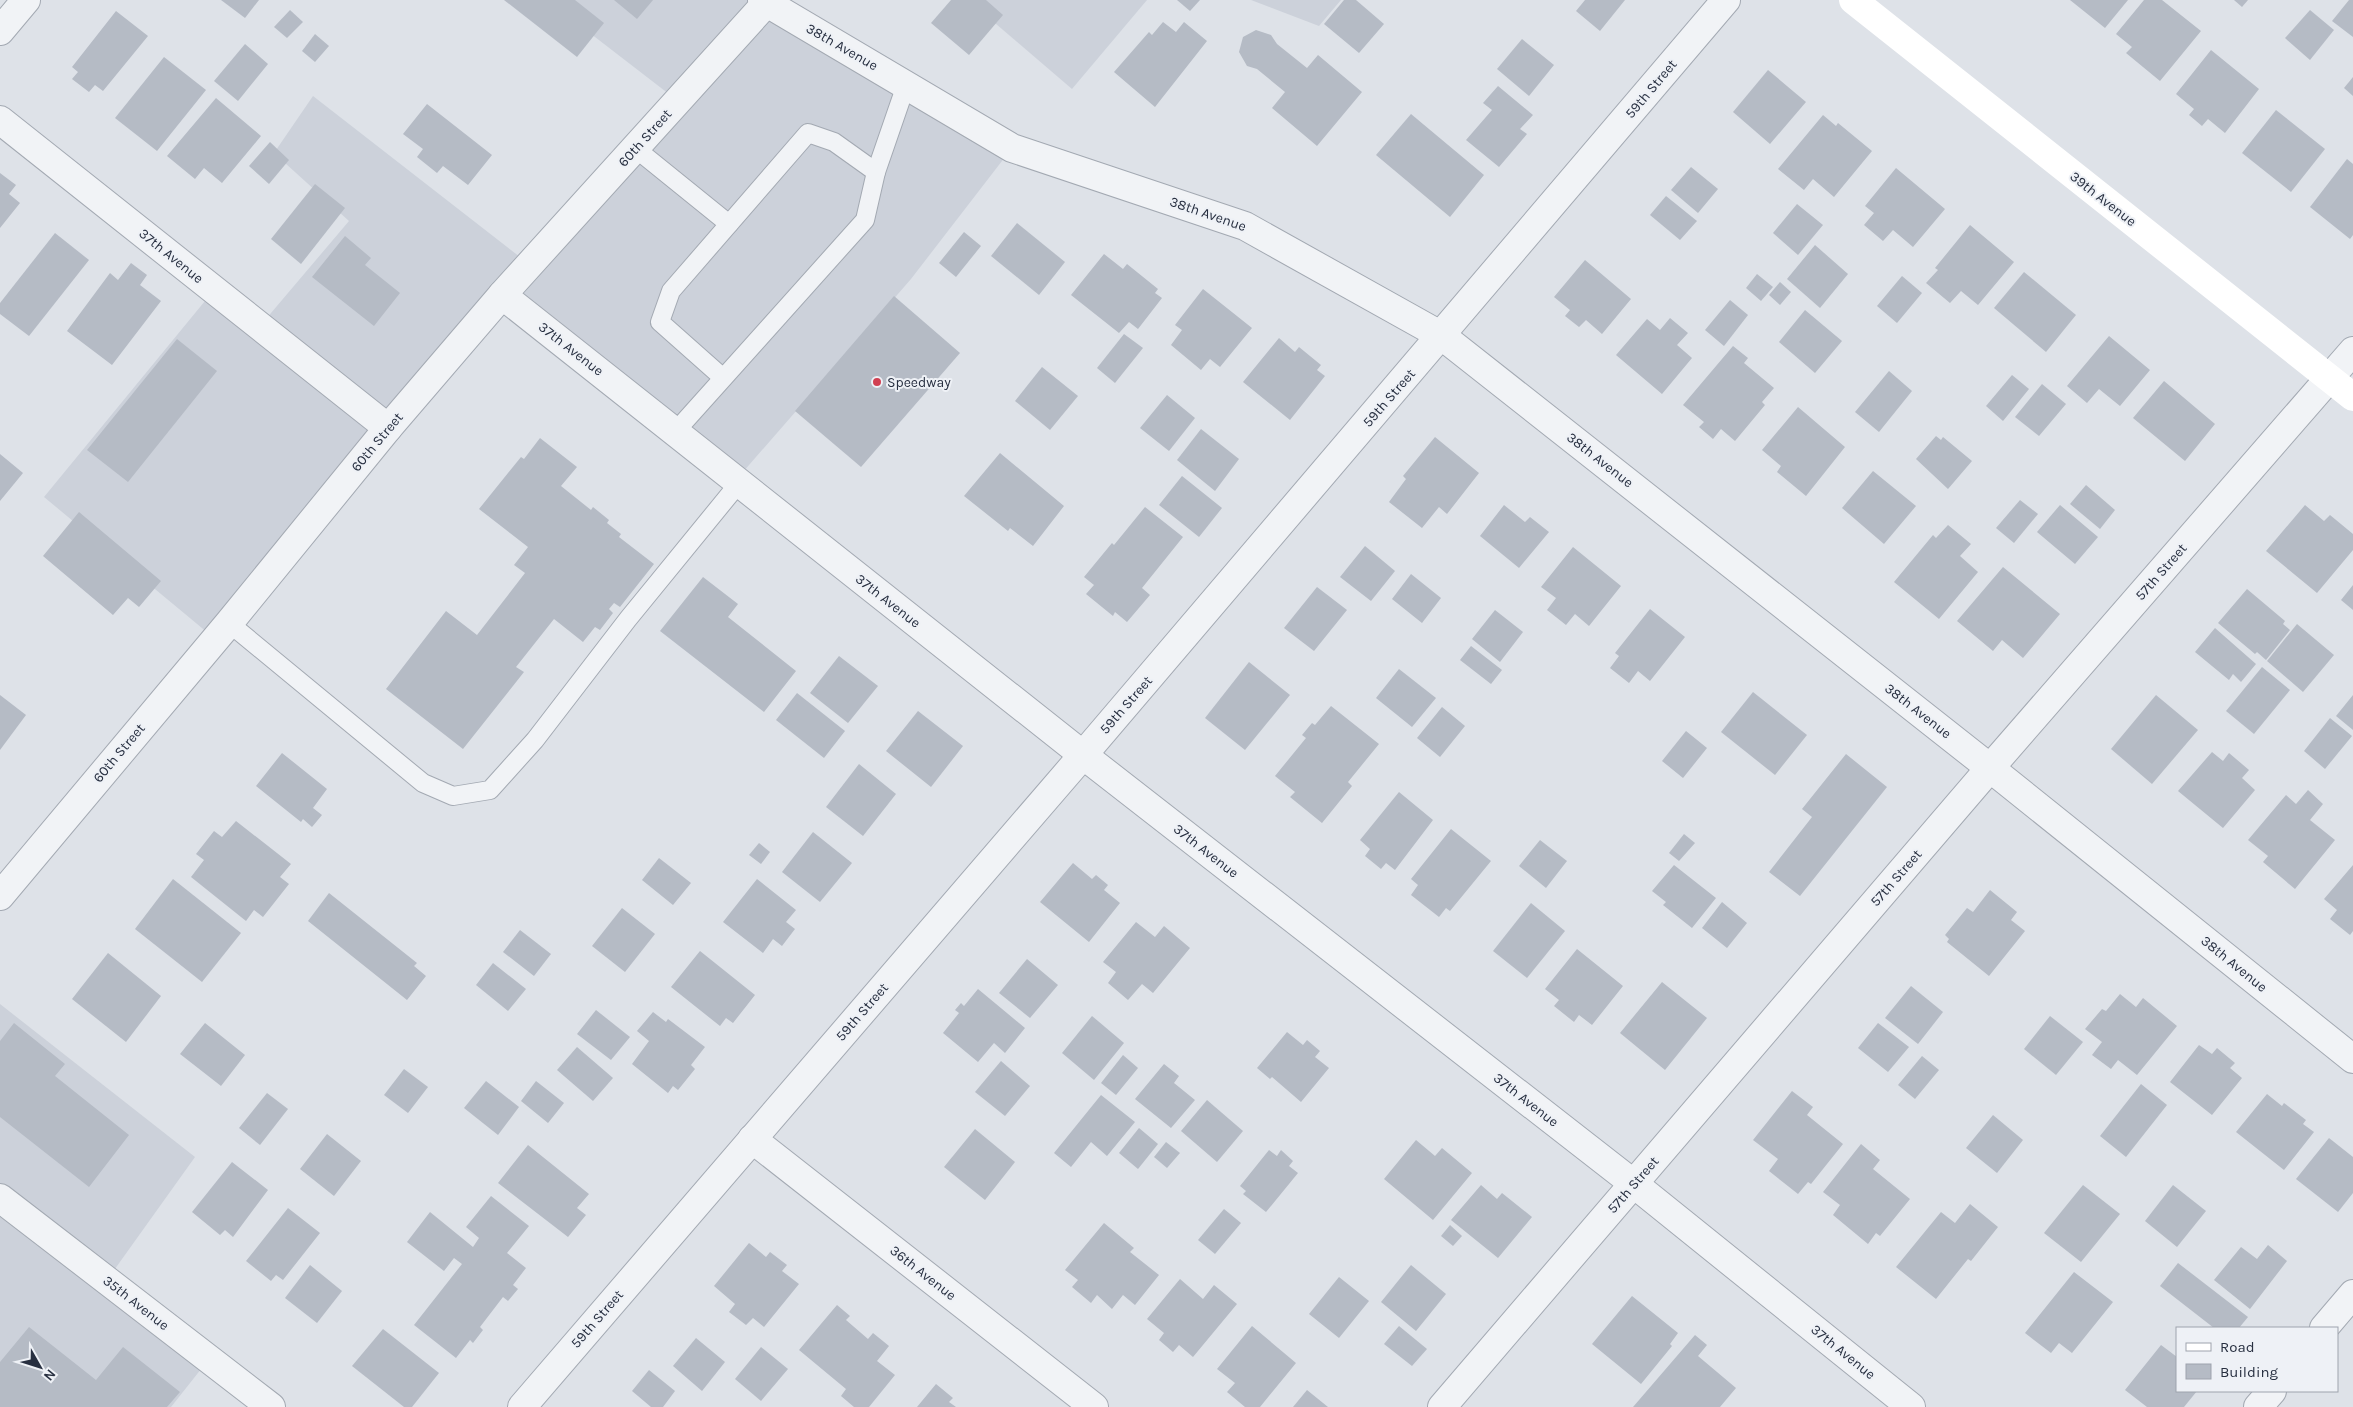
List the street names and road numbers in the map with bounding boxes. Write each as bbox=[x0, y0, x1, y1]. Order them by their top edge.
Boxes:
street label: 38th Avenue bbox=[803, 20, 881, 74]
street label: 59th Street bbox=[1622, 56, 1680, 122]
street label: 60th Street bbox=[615, 106, 675, 170]
street label: 39th Avenue bbox=[2066, 168, 2140, 230]
street label: 38th Avenue bbox=[1167, 193, 1249, 235]
street label: 37th Avenue bbox=[135, 225, 207, 287]
street label: 37th Avenue bbox=[535, 318, 607, 380]
street label: 59th Street bbox=[1359, 365, 1419, 431]
street label: 60th Street bbox=[347, 409, 407, 475]
street label: 38th Avenue bbox=[1563, 429, 1637, 491]
street label: 57th Street bbox=[2132, 540, 2190, 604]
street label: 37th Avenue bbox=[852, 570, 924, 632]
street label: 59th Street bbox=[1096, 672, 1156, 738]
street label: 38th Avenue bbox=[1881, 680, 1955, 742]
street label: 60th Street bbox=[89, 720, 149, 786]
street label: 37th Avenue bbox=[1170, 820, 1242, 882]
street label: 57th Street bbox=[1867, 846, 1925, 910]
street label: 38th Avenue bbox=[2198, 932, 2270, 996]
street label: 59th Street bbox=[832, 979, 892, 1045]
street label: 37th Avenue bbox=[1490, 1069, 1562, 1131]
street label: 57th Street bbox=[1604, 1153, 1662, 1217]
street label: 36th Avenue bbox=[886, 1242, 960, 1304]
street label: 35th Avenue bbox=[100, 1272, 172, 1334]
street label: 59th Street bbox=[567, 1286, 627, 1352]
street label: 37th Avenue bbox=[1807, 1321, 1879, 1383]

